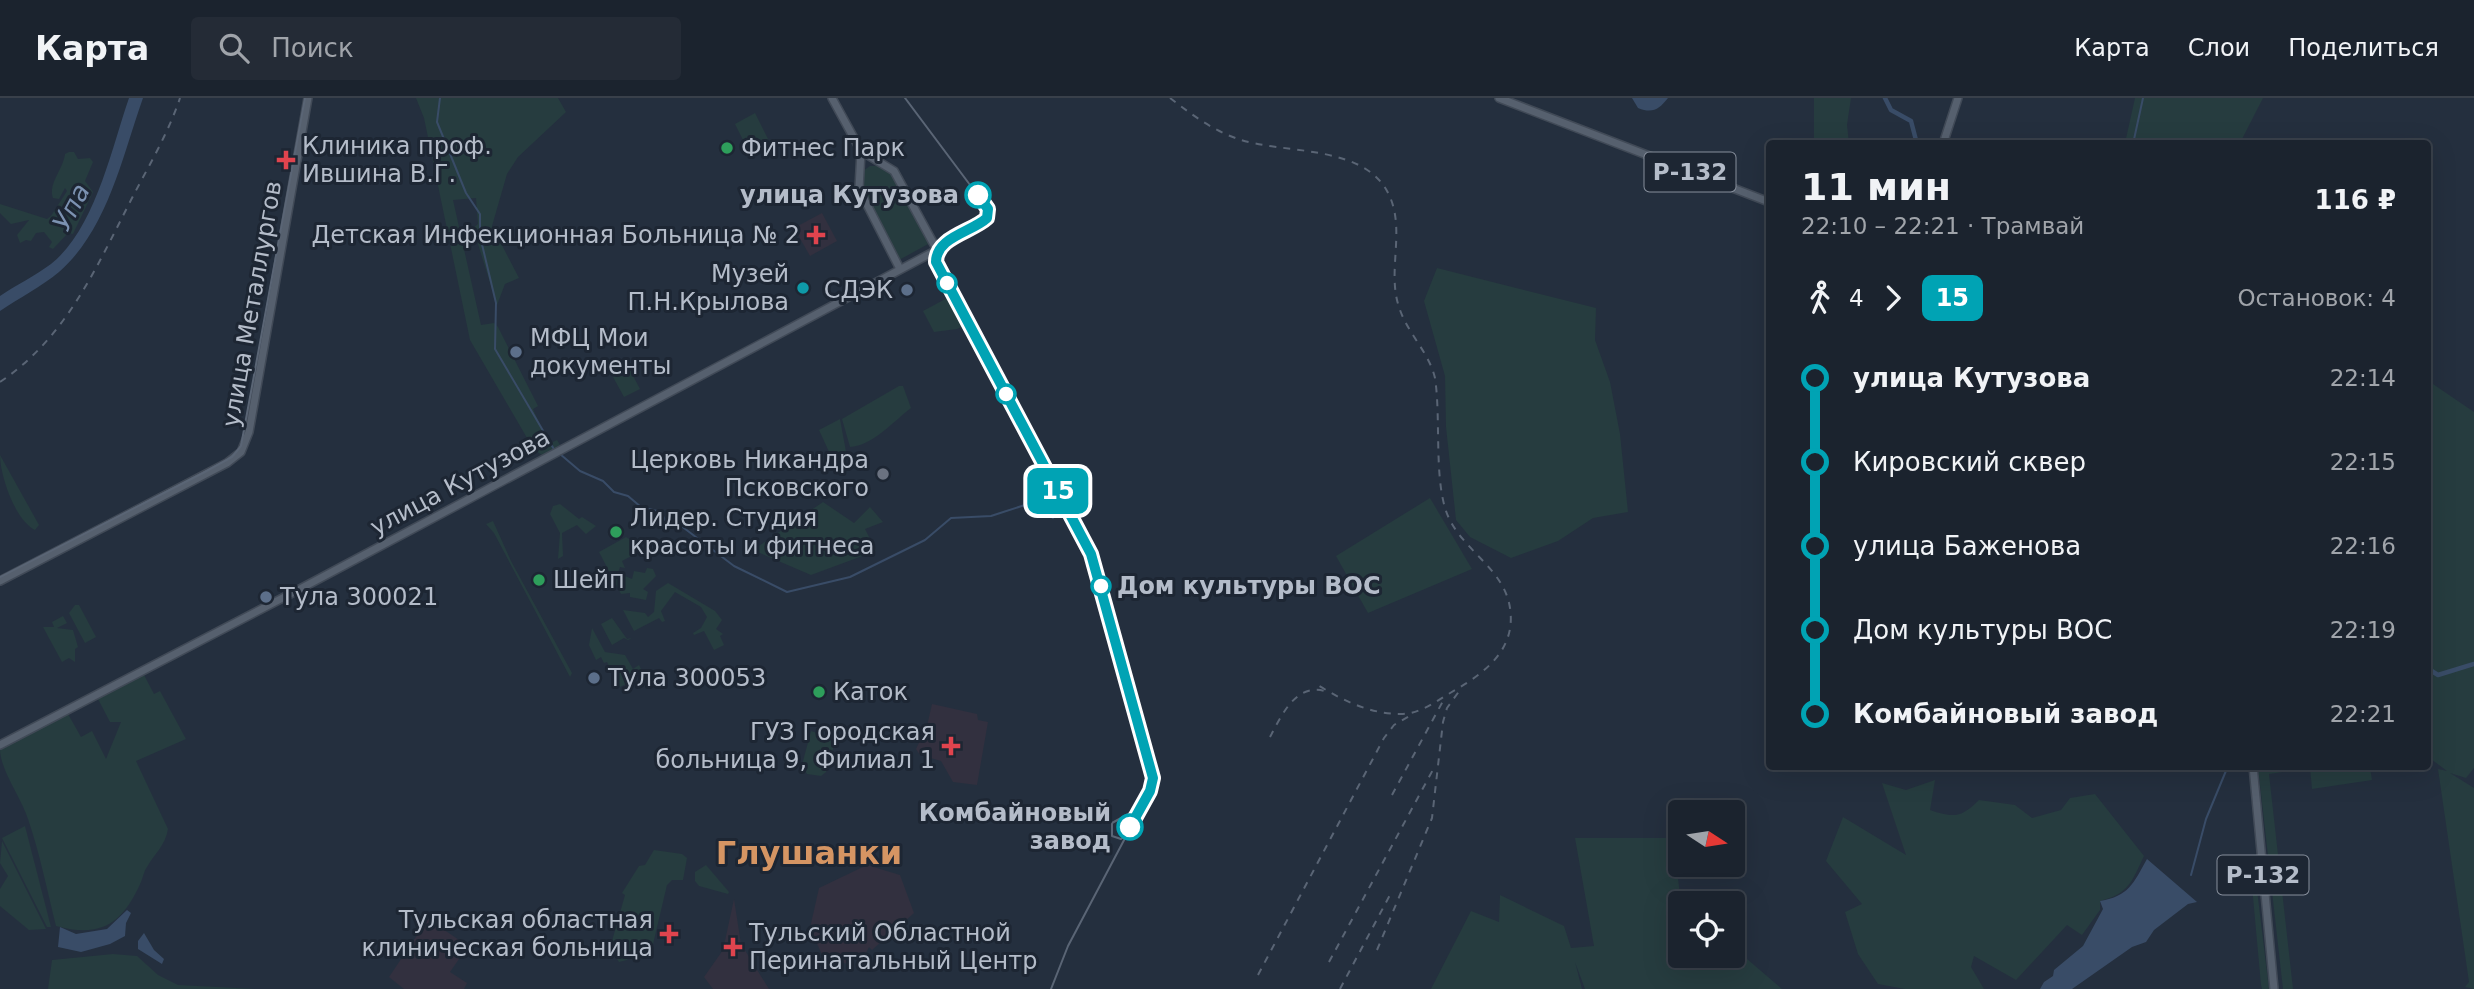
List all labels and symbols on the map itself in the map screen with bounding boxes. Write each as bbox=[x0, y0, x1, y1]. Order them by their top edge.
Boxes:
place label: Клиника проф. Ившина В.Г. bbox=[302, 132, 492, 188]
place label: Фитнес Парк bbox=[741, 134, 905, 162]
marker: Фитнес Парк bbox=[719, 140, 735, 156]
marker: Клиника проф. Ившина В.Г. bbox=[276, 150, 296, 170]
road number: Р-132 bbox=[1644, 152, 1736, 192]
water label: Упа bbox=[46, 178, 96, 236]
street label: улица Металлургов bbox=[217, 179, 287, 429]
place label: улица Кутузова bbox=[740, 181, 959, 209]
marker: улица Кутузова bbox=[965, 182, 991, 208]
place label: Детская Инфекционная Больница № 2 bbox=[311, 221, 800, 249]
marker: Детская Инфекционная Больница № 2 bbox=[806, 225, 826, 245]
place label: Музей П.Н.Крылова bbox=[628, 260, 789, 316]
unlabelled marker bbox=[937, 273, 957, 293]
place label: СДЭК bbox=[824, 276, 893, 304]
marker: Музей П.Н.Крылова bbox=[795, 280, 811, 296]
marker: СДЭК bbox=[899, 282, 915, 298]
place label: МФЦ Мои документы bbox=[530, 324, 671, 380]
marker: МФЦ Мои документы bbox=[508, 344, 524, 360]
unlabelled marker bbox=[996, 384, 1016, 404]
street label: улица Кутузова bbox=[365, 423, 555, 541]
place label: Церковь Никандра Псковского bbox=[630, 446, 869, 502]
marker: Церковь Никандра Псковского bbox=[875, 466, 891, 482]
line badge: 15 bbox=[1026, 468, 1090, 514]
place label: Лидер. Студия красоты и фитнеса bbox=[630, 504, 875, 560]
marker: Лидер. Студия красоты и фитнеса bbox=[608, 524, 624, 540]
place label: Шейп bbox=[553, 566, 625, 594]
marker: Шейп bbox=[531, 572, 547, 588]
place label: Дом культуры ВОС bbox=[1117, 572, 1381, 600]
marker: Дом культуры ВОС bbox=[1091, 576, 1111, 596]
place label: Тула 300021 bbox=[279, 583, 438, 611]
marker: Тула 300021 bbox=[258, 589, 274, 605]
place label: Тула 300053 bbox=[607, 664, 766, 692]
marker: Тула 300053 bbox=[586, 670, 602, 686]
place label: Каток bbox=[833, 678, 908, 706]
marker: Каток bbox=[811, 684, 827, 700]
place label: ГУЗ Городская больница 9, Филиал 1 bbox=[655, 718, 935, 774]
marker: ГУЗ Городская больница 9, Филиал 1 bbox=[941, 736, 961, 756]
place label: Комбайновый завод bbox=[919, 799, 1111, 855]
north arrow bbox=[1668, 800, 1745, 877]
marker: Комбайновый завод bbox=[1117, 814, 1143, 840]
district label: Глушанки bbox=[716, 834, 902, 872]
road number: Р-132 bbox=[2218, 856, 2308, 894]
place label: Тульская областная клиническая больница bbox=[362, 906, 653, 962]
place label: Тульский Областной Перинатальный Центр bbox=[748, 919, 1037, 975]
marker: Тульская областная клиническая больница bbox=[659, 924, 679, 944]
marker: Тульский Областной Перинатальный Центр bbox=[723, 937, 743, 957]

